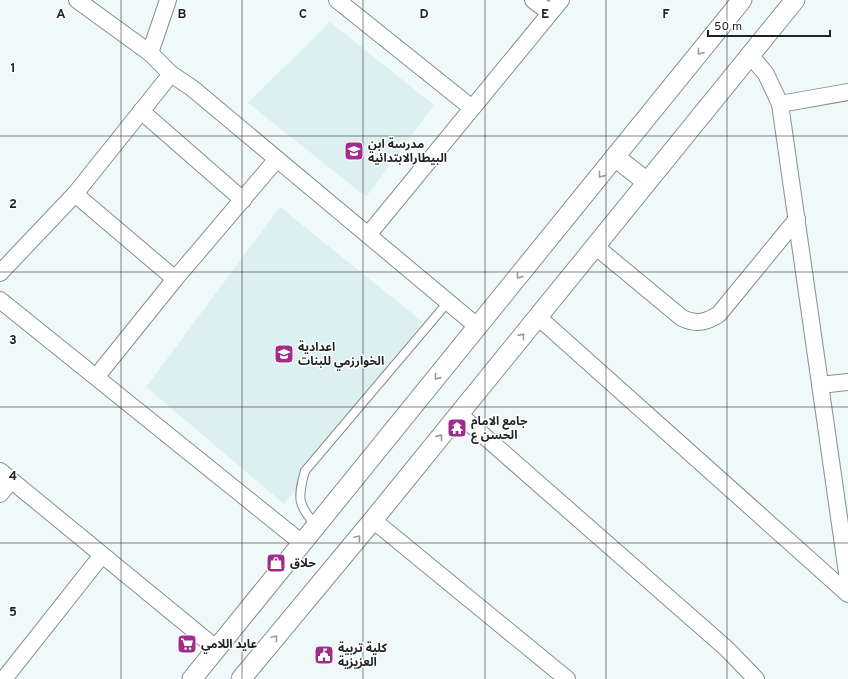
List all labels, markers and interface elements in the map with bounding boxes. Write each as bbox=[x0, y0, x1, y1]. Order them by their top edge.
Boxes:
text: A bbox=[56, 7, 66, 23]
text: B bbox=[178, 7, 187, 23]
text: C bbox=[299, 7, 307, 23]
text: D bbox=[419, 7, 429, 23]
text: E bbox=[541, 7, 549, 23]
text: F bbox=[662, 7, 670, 23]
scale bar bbox=[708, 12, 830, 38]
text: 50 m bbox=[714, 19, 742, 35]
one-way arrow bbox=[698, 48, 705, 55]
text: 1 bbox=[10, 61, 16, 77]
place label: مدرسة ابن البيطارالابتدائية bbox=[368, 137, 447, 167]
school or university icon: مدرسة ابن البيطارالابتدائية bbox=[343, 140, 365, 162]
one-way arrow bbox=[598, 170, 605, 178]
text: 2 bbox=[9, 197, 17, 213]
one-way arrow bbox=[516, 271, 523, 279]
text: 3 bbox=[9, 333, 17, 349]
one-way arrow bbox=[517, 334, 524, 341]
place label: اعدادية الخوارزمي للبنات bbox=[298, 340, 384, 371]
school or university icon: اعدادية الخوارزمي للبنات bbox=[273, 343, 295, 365]
one-way arrow bbox=[435, 372, 442, 379]
place label: جامع الامام الحسن ع bbox=[471, 414, 528, 444]
temple icon: جامع الامام الحسن ع bbox=[446, 417, 468, 439]
one-way arrow bbox=[436, 435, 443, 442]
text: 4 bbox=[9, 469, 17, 485]
one-way arrow bbox=[354, 535, 361, 543]
shop icon: حلاق bbox=[265, 552, 287, 574]
place label: حلاق bbox=[290, 556, 316, 572]
text: 5 bbox=[9, 605, 17, 621]
supermarket icon: عايد اللامي bbox=[176, 633, 198, 655]
one-way arrow bbox=[271, 636, 278, 643]
place label: عايد اللامي bbox=[201, 637, 258, 654]
place label: كلية تربية العزيزية bbox=[338, 641, 387, 671]
public building icon: كلية تربية العزيزية bbox=[313, 644, 335, 666]

